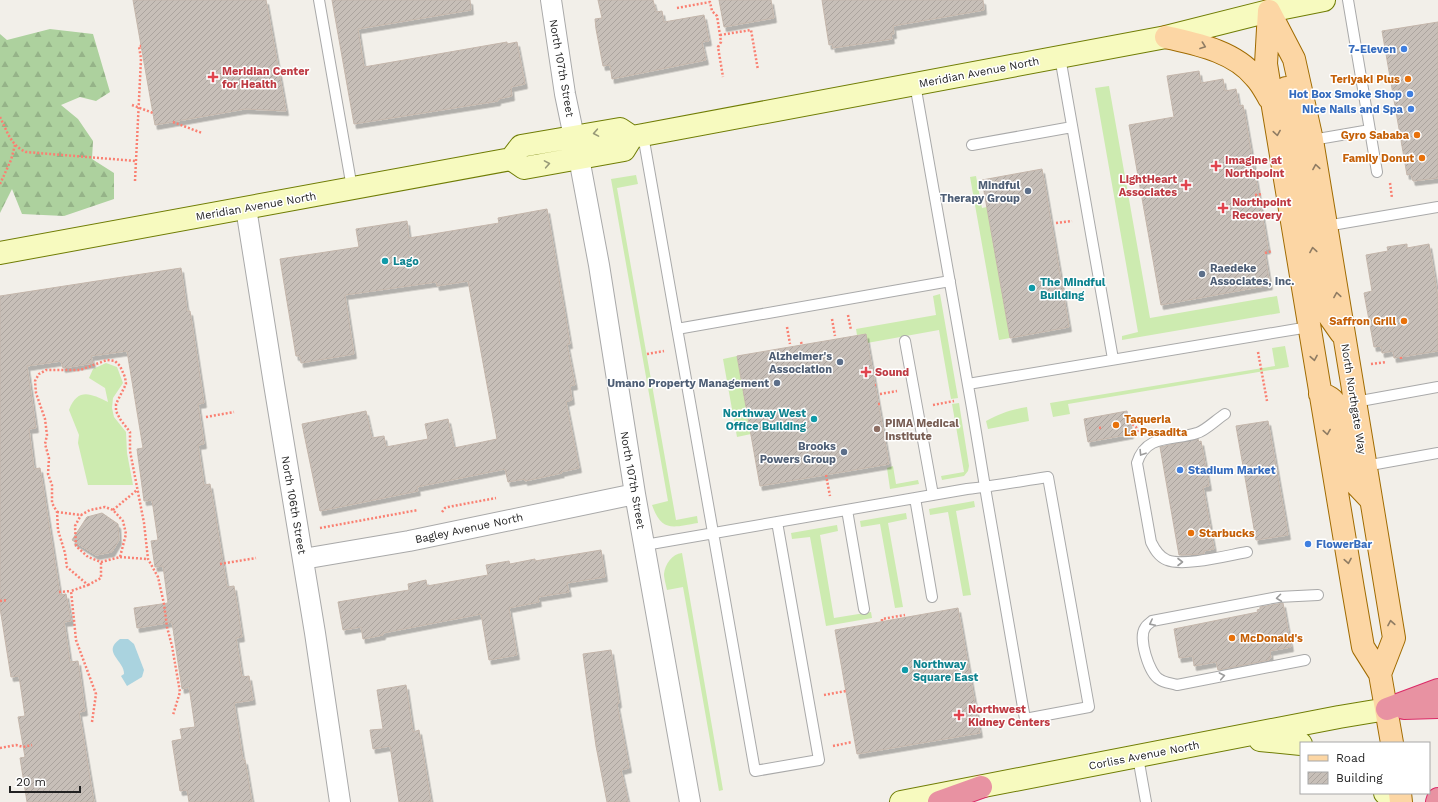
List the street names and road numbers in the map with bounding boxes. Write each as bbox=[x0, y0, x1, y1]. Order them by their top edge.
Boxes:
street label: North 107th Street bbox=[547, 18, 577, 118]
street label: Meridian Avenue North bbox=[918, 54, 1040, 91]
street label: Meridian Avenue North bbox=[195, 189, 317, 223]
street label: North Northgate Way bbox=[1338, 343, 1369, 456]
street label: North 107th Street bbox=[618, 430, 648, 530]
street label: North 106th Street bbox=[278, 455, 309, 556]
street label: Bagley Avenue North bbox=[414, 511, 524, 546]
street label: Corliss Avenue North bbox=[1088, 738, 1201, 773]

